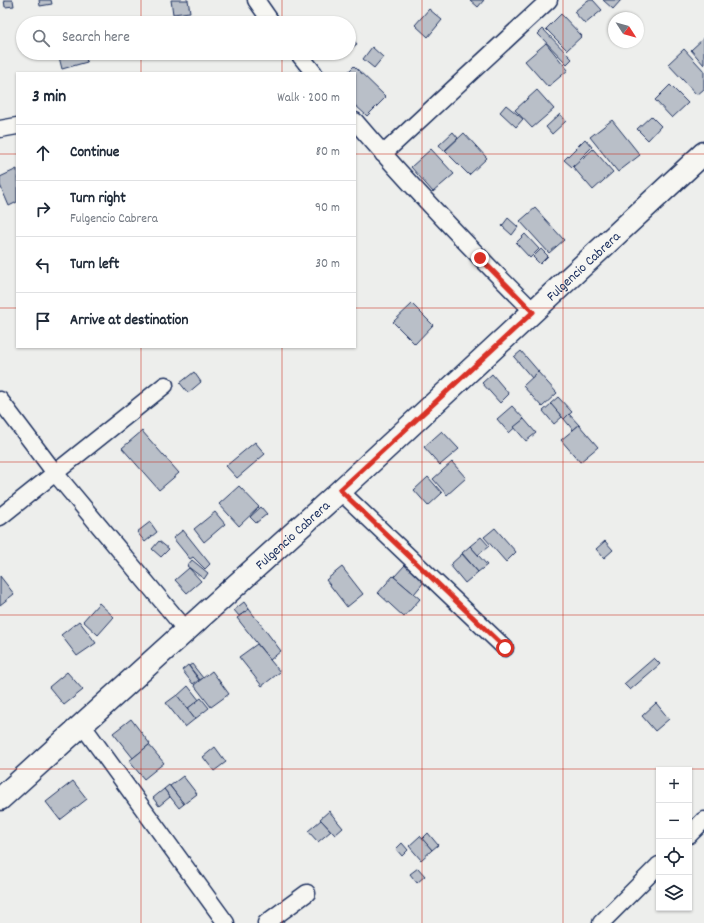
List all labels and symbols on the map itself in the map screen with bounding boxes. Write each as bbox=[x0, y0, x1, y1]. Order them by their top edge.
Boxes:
north arrow bbox=[608, 12, 644, 48]
street label: Fulgencio Cabrera bbox=[543, 227, 626, 307]
route end bbox=[471, 249, 489, 267]
street label: Fulgencio Cabrera bbox=[252, 496, 335, 575]
route start bbox=[496, 639, 514, 657]

